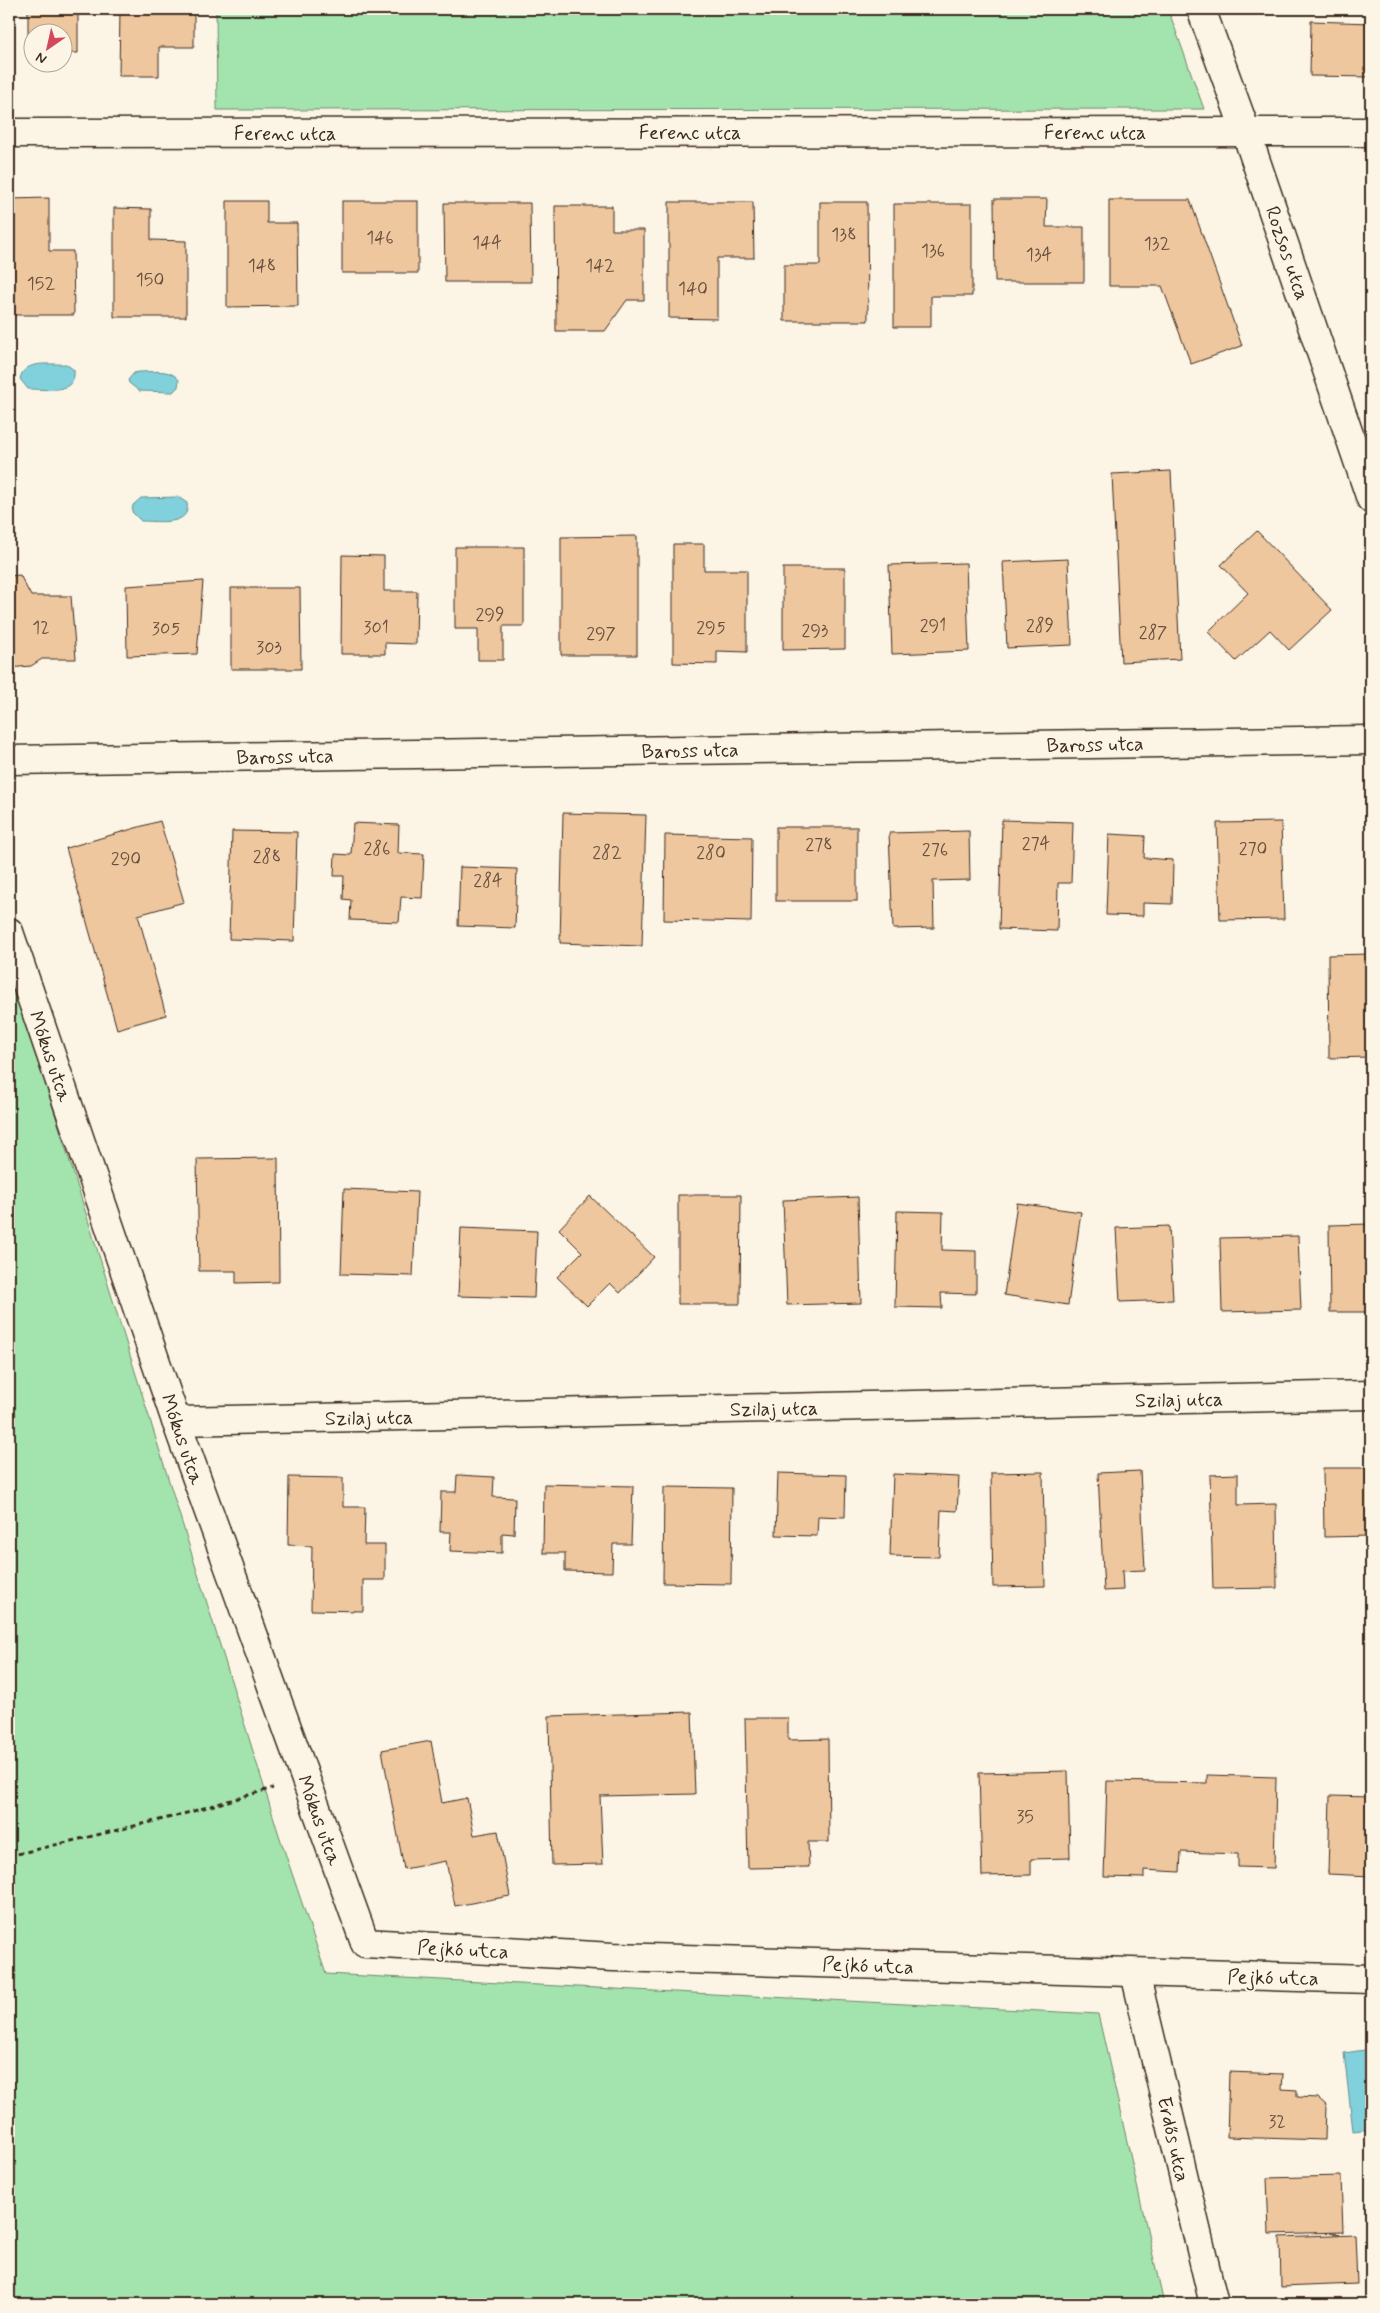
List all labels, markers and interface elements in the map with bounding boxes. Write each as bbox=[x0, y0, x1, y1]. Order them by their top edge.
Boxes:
north arrow bbox=[22, 22, 72, 72]
text: N bbox=[32, 48, 50, 68]
street label: Ferenc utca bbox=[639, 120, 741, 147]
street label: Ferenc utca bbox=[1044, 120, 1146, 147]
street label: Ferenc utca bbox=[234, 121, 336, 148]
street label: Rozsos utca bbox=[1258, 203, 1315, 304]
house number: 138 bbox=[831, 223, 857, 247]
house number: 146 bbox=[366, 226, 394, 250]
house number: 144 bbox=[472, 231, 502, 255]
house number: 132 bbox=[1144, 232, 1170, 256]
house number: 136 bbox=[921, 239, 945, 263]
house number: 134 bbox=[1026, 243, 1053, 267]
house number: 148 bbox=[248, 254, 276, 278]
house number: 142 bbox=[585, 254, 615, 278]
house number: 150 bbox=[136, 268, 164, 292]
house number: 152 bbox=[27, 272, 55, 296]
house number: 140 bbox=[678, 277, 708, 301]
house number: 299 bbox=[475, 603, 505, 627]
house number: 291 bbox=[920, 614, 946, 638]
house number: 289 bbox=[1026, 614, 1054, 638]
house number: 12 bbox=[32, 616, 50, 640]
house number: 301 bbox=[363, 616, 389, 640]
house number: 295 bbox=[696, 616, 726, 640]
house number: 305 bbox=[152, 617, 180, 641]
house number: 293 bbox=[802, 619, 828, 643]
house number: 287 bbox=[1139, 621, 1167, 645]
house number: 297 bbox=[586, 622, 616, 646]
house number: 303 bbox=[256, 636, 282, 660]
street label: Baross utca bbox=[1046, 731, 1144, 760]
street label: Baross utca bbox=[641, 737, 739, 766]
street label: Baross utca bbox=[236, 743, 334, 772]
house number: 274 bbox=[1022, 832, 1051, 856]
house number: 278 bbox=[805, 833, 833, 857]
house number: 286 bbox=[363, 837, 391, 861]
house number: 270 bbox=[1239, 837, 1267, 861]
house number: 276 bbox=[922, 838, 948, 862]
house number: 282 bbox=[592, 841, 622, 865]
house number: 280 bbox=[696, 841, 726, 865]
house number: 288 bbox=[253, 845, 281, 869]
house number: 290 bbox=[111, 847, 141, 871]
house number: 284 bbox=[473, 869, 503, 893]
street label: Mókus utca bbox=[21, 1008, 78, 1106]
street label: Szilaj utca bbox=[1135, 1386, 1223, 1415]
street label: Mókus utca bbox=[153, 1391, 210, 1489]
street label: Szilaj utca bbox=[730, 1395, 818, 1424]
street label: Szilaj utca bbox=[325, 1404, 413, 1433]
street label: Mókus utca bbox=[290, 1772, 348, 1870]
house number: 35 bbox=[1016, 1805, 1034, 1829]
street label: Pejkó utca bbox=[417, 1935, 509, 1966]
street label: Pejkó utca bbox=[822, 1951, 914, 1982]
street label: Pejkó utca bbox=[1227, 1964, 1319, 1993]
street label: Erdős utca bbox=[1150, 2094, 1195, 2185]
house number: 32 bbox=[1268, 2110, 1286, 2134]

